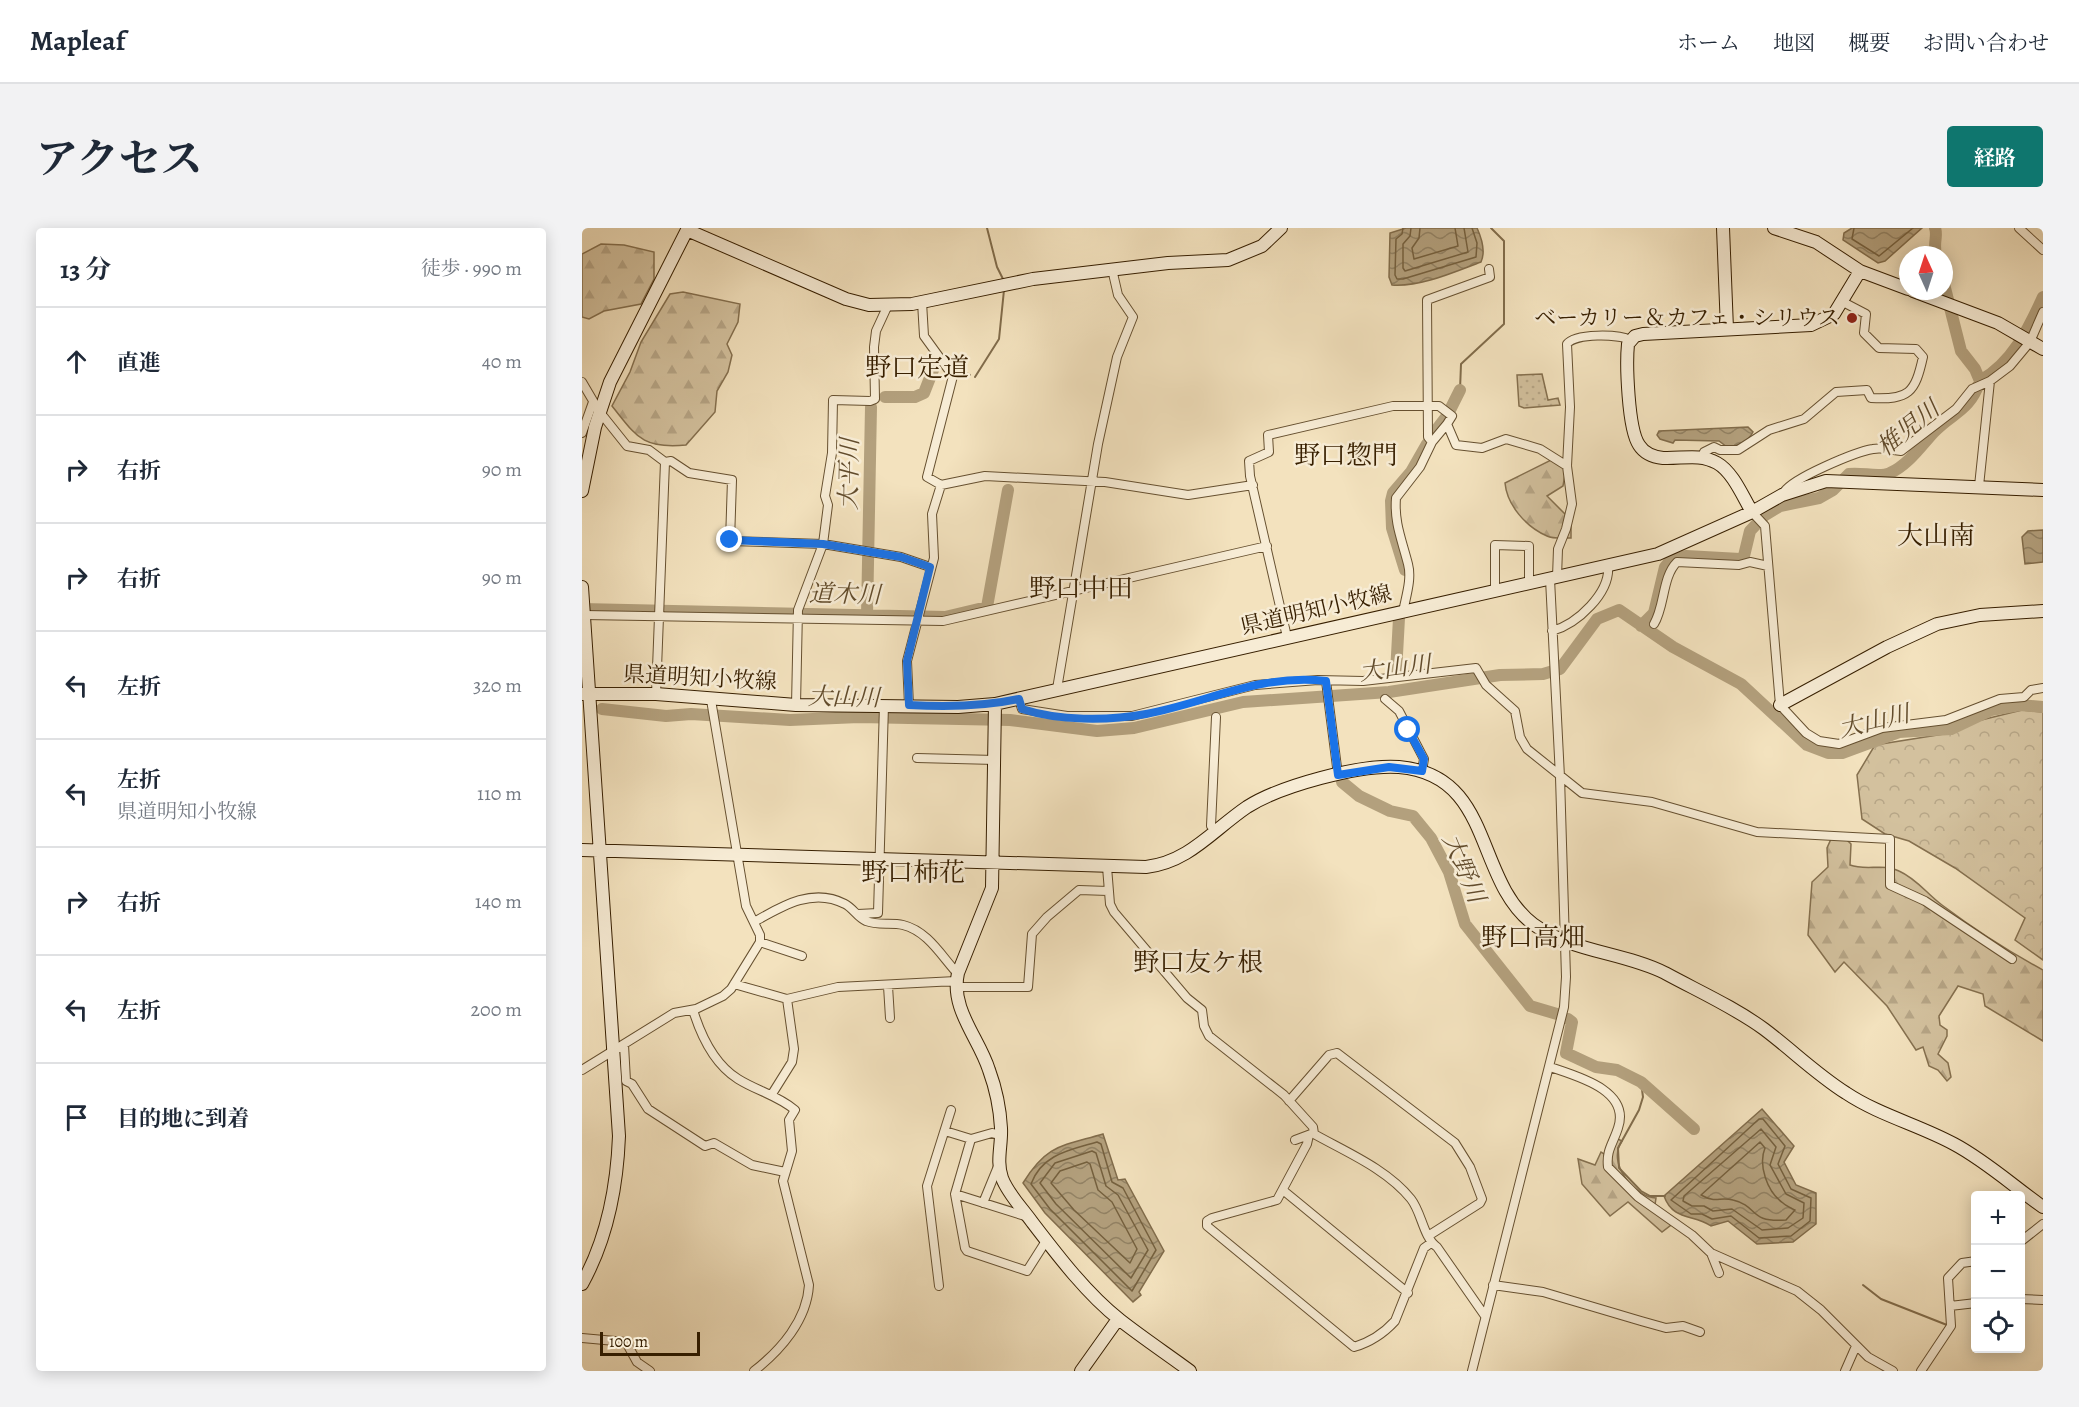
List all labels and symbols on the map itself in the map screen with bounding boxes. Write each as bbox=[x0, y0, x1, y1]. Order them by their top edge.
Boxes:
north arrow bbox=[1899, 246, 1953, 300]
place label: ベーカリー＆カフェ・シリウス bbox=[1534, 303, 1840, 333]
marker: ベーカリー＆カフェ・シリウス bbox=[1845, 311, 1859, 325]
district label: 野口定道 bbox=[865, 350, 969, 385]
water label: 椎児川 bbox=[1870, 391, 1948, 463]
water label: 大平川 bbox=[832, 435, 866, 510]
district label: 野口惣門 bbox=[1294, 438, 1398, 473]
district label: 大山南 bbox=[1897, 518, 1975, 553]
route end bbox=[716, 526, 742, 552]
district label: 野口中田 bbox=[1029, 571, 1133, 606]
water label: 道木川 bbox=[809, 577, 884, 611]
street label: 県道明知小牧線 bbox=[1238, 578, 1394, 642]
water label: 大山川 bbox=[1357, 647, 1436, 688]
street label: 県道明知小牧線 bbox=[622, 659, 778, 697]
water label: 大山川 bbox=[808, 680, 883, 714]
water label: 大山川 bbox=[1835, 697, 1916, 745]
route start bbox=[1394, 716, 1420, 742]
water label: 大野川 bbox=[1435, 829, 1494, 910]
district label: 野口柿花 bbox=[861, 855, 965, 890]
district label: 野口高畑 bbox=[1481, 920, 1585, 955]
district label: 野口友ケ根 bbox=[1133, 945, 1263, 980]
scale bar bbox=[600, 1329, 700, 1356]

